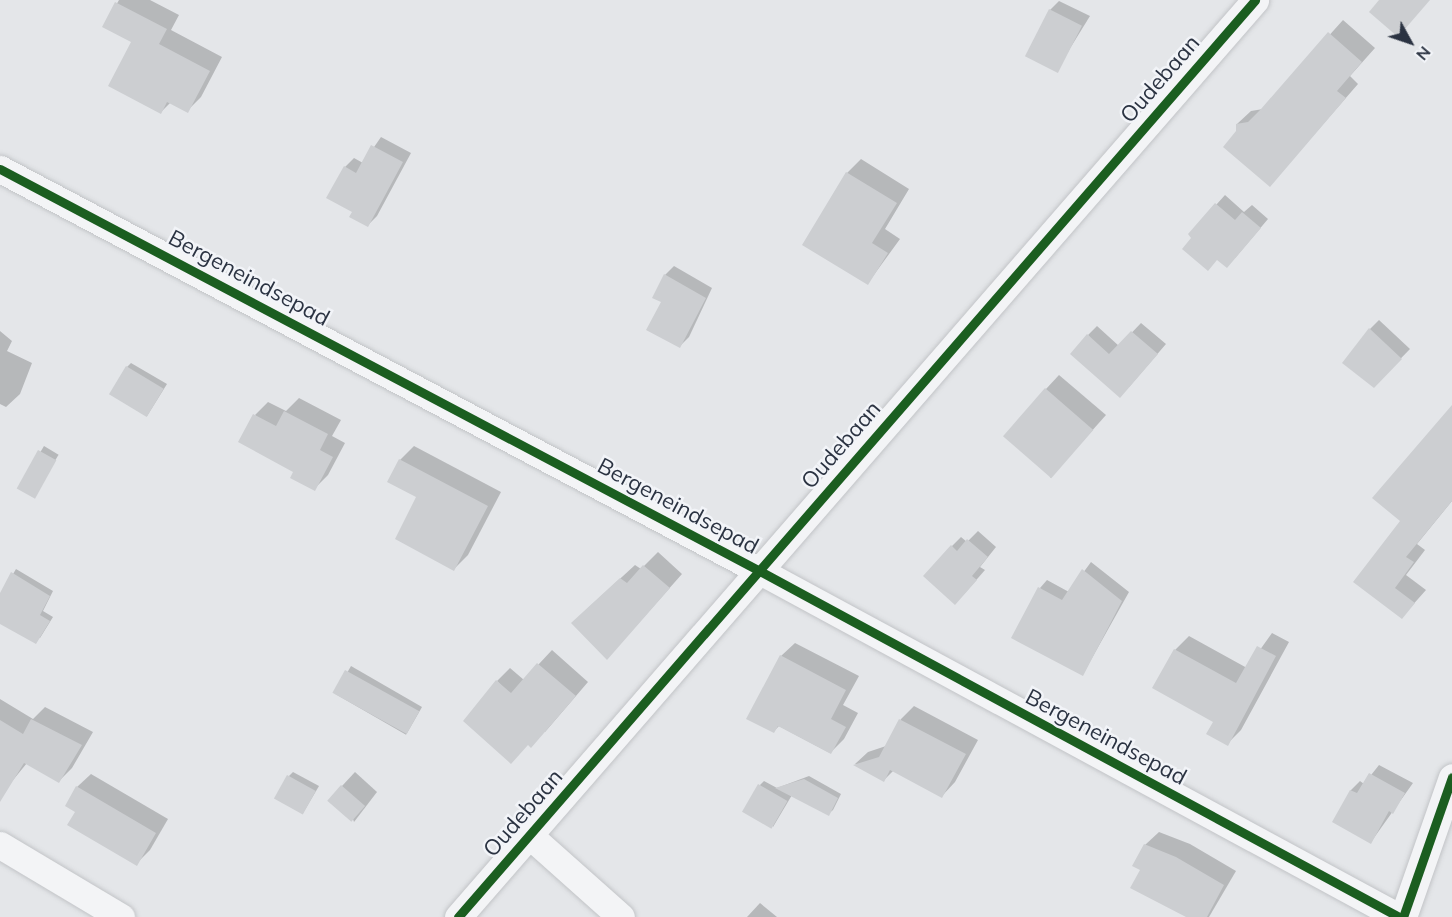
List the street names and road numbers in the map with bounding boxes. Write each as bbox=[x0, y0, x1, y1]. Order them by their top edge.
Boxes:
street label: Oudebaan bbox=[1115, 30, 1205, 128]
street label: Bergeneindsepad bbox=[164, 224, 334, 332]
street label: Oudebaan bbox=[796, 396, 886, 494]
street label: Bergeneindsepad bbox=[593, 452, 763, 560]
street label: Bergeneindsepad bbox=[1021, 683, 1191, 791]
street label: Oudebaan bbox=[478, 764, 568, 862]

